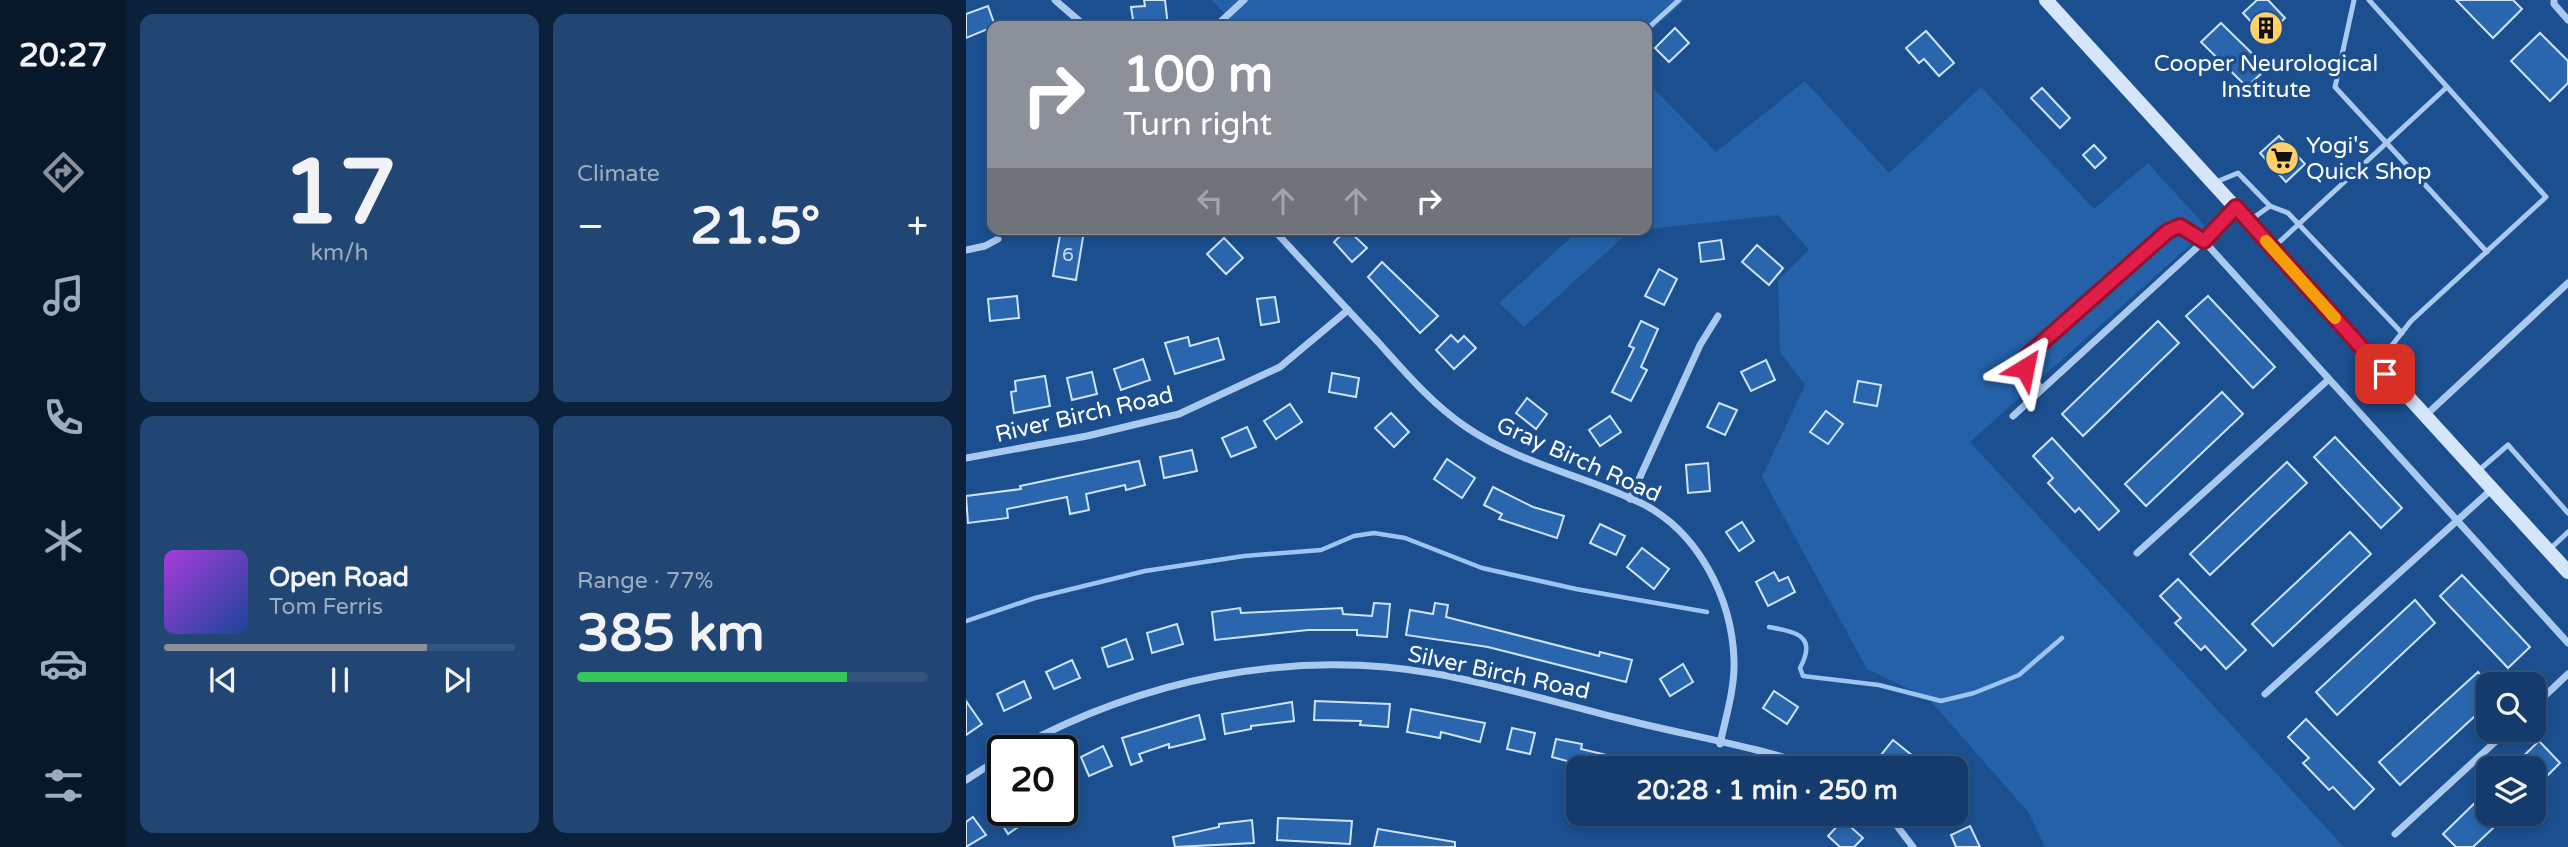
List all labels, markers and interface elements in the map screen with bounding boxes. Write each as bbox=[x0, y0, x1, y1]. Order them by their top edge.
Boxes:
building icon: Cooper Neurological Institute bbox=[2247, 9, 2285, 47]
text: 20:27 bbox=[19, 37, 107, 75]
text: 100 m bbox=[1123, 46, 1273, 105]
icon: right bbox=[1008, 49, 1099, 140]
place label: Cooper Neurological Institute bbox=[2154, 50, 2378, 104]
text: Turn right bbox=[1123, 106, 1272, 144]
place label: Yogi's Quick Shop bbox=[2306, 132, 2432, 186]
text: 17 bbox=[282, 138, 397, 248]
supermarket icon: Yogi's Quick Shop bbox=[2263, 139, 2301, 177]
icon: directions bbox=[39, 148, 88, 197]
text: Climate bbox=[577, 160, 660, 188]
icon: left bbox=[1191, 182, 1229, 220]
icon: ahead bbox=[1264, 182, 1302, 220]
icon: ahead bbox=[1337, 182, 1375, 220]
icon: right bbox=[1410, 182, 1448, 220]
text: 21.5° bbox=[690, 195, 820, 258]
text: − bbox=[577, 204, 604, 250]
text: + bbox=[907, 204, 928, 250]
text: km/h bbox=[311, 239, 368, 267]
house number: 6 bbox=[1062, 244, 1074, 266]
icon: music bbox=[39, 271, 88, 320]
position arrow bbox=[1988, 331, 2062, 405]
pin bbox=[2355, 344, 2415, 404]
icon: arrive bbox=[2366, 355, 2404, 393]
street label: River Birch Road bbox=[992, 381, 1176, 449]
icon: phone bbox=[39, 393, 88, 442]
street label: Gray Birch Road bbox=[1492, 411, 1665, 509]
icon: climate bbox=[39, 516, 88, 565]
text: Open Road bbox=[269, 562, 409, 593]
text: Range · 77% bbox=[577, 567, 713, 595]
text: Tom Ferris bbox=[269, 593, 383, 621]
text: 385 km bbox=[577, 602, 765, 665]
icon: car bbox=[39, 639, 88, 688]
street label: Silver Birch Road bbox=[1405, 640, 1592, 706]
icon: previous bbox=[204, 661, 242, 699]
icon: pause bbox=[321, 661, 359, 699]
icon: next bbox=[438, 661, 476, 699]
map controls bbox=[2476, 672, 2546, 826]
button: search bbox=[2476, 672, 2546, 742]
speed limit sign: 20 bbox=[987, 735, 1078, 826]
button: layers bbox=[2476, 756, 2546, 826]
icon: filters bbox=[39, 761, 88, 810]
text: 20:28 · 1 min · 250 m bbox=[1636, 775, 1898, 806]

